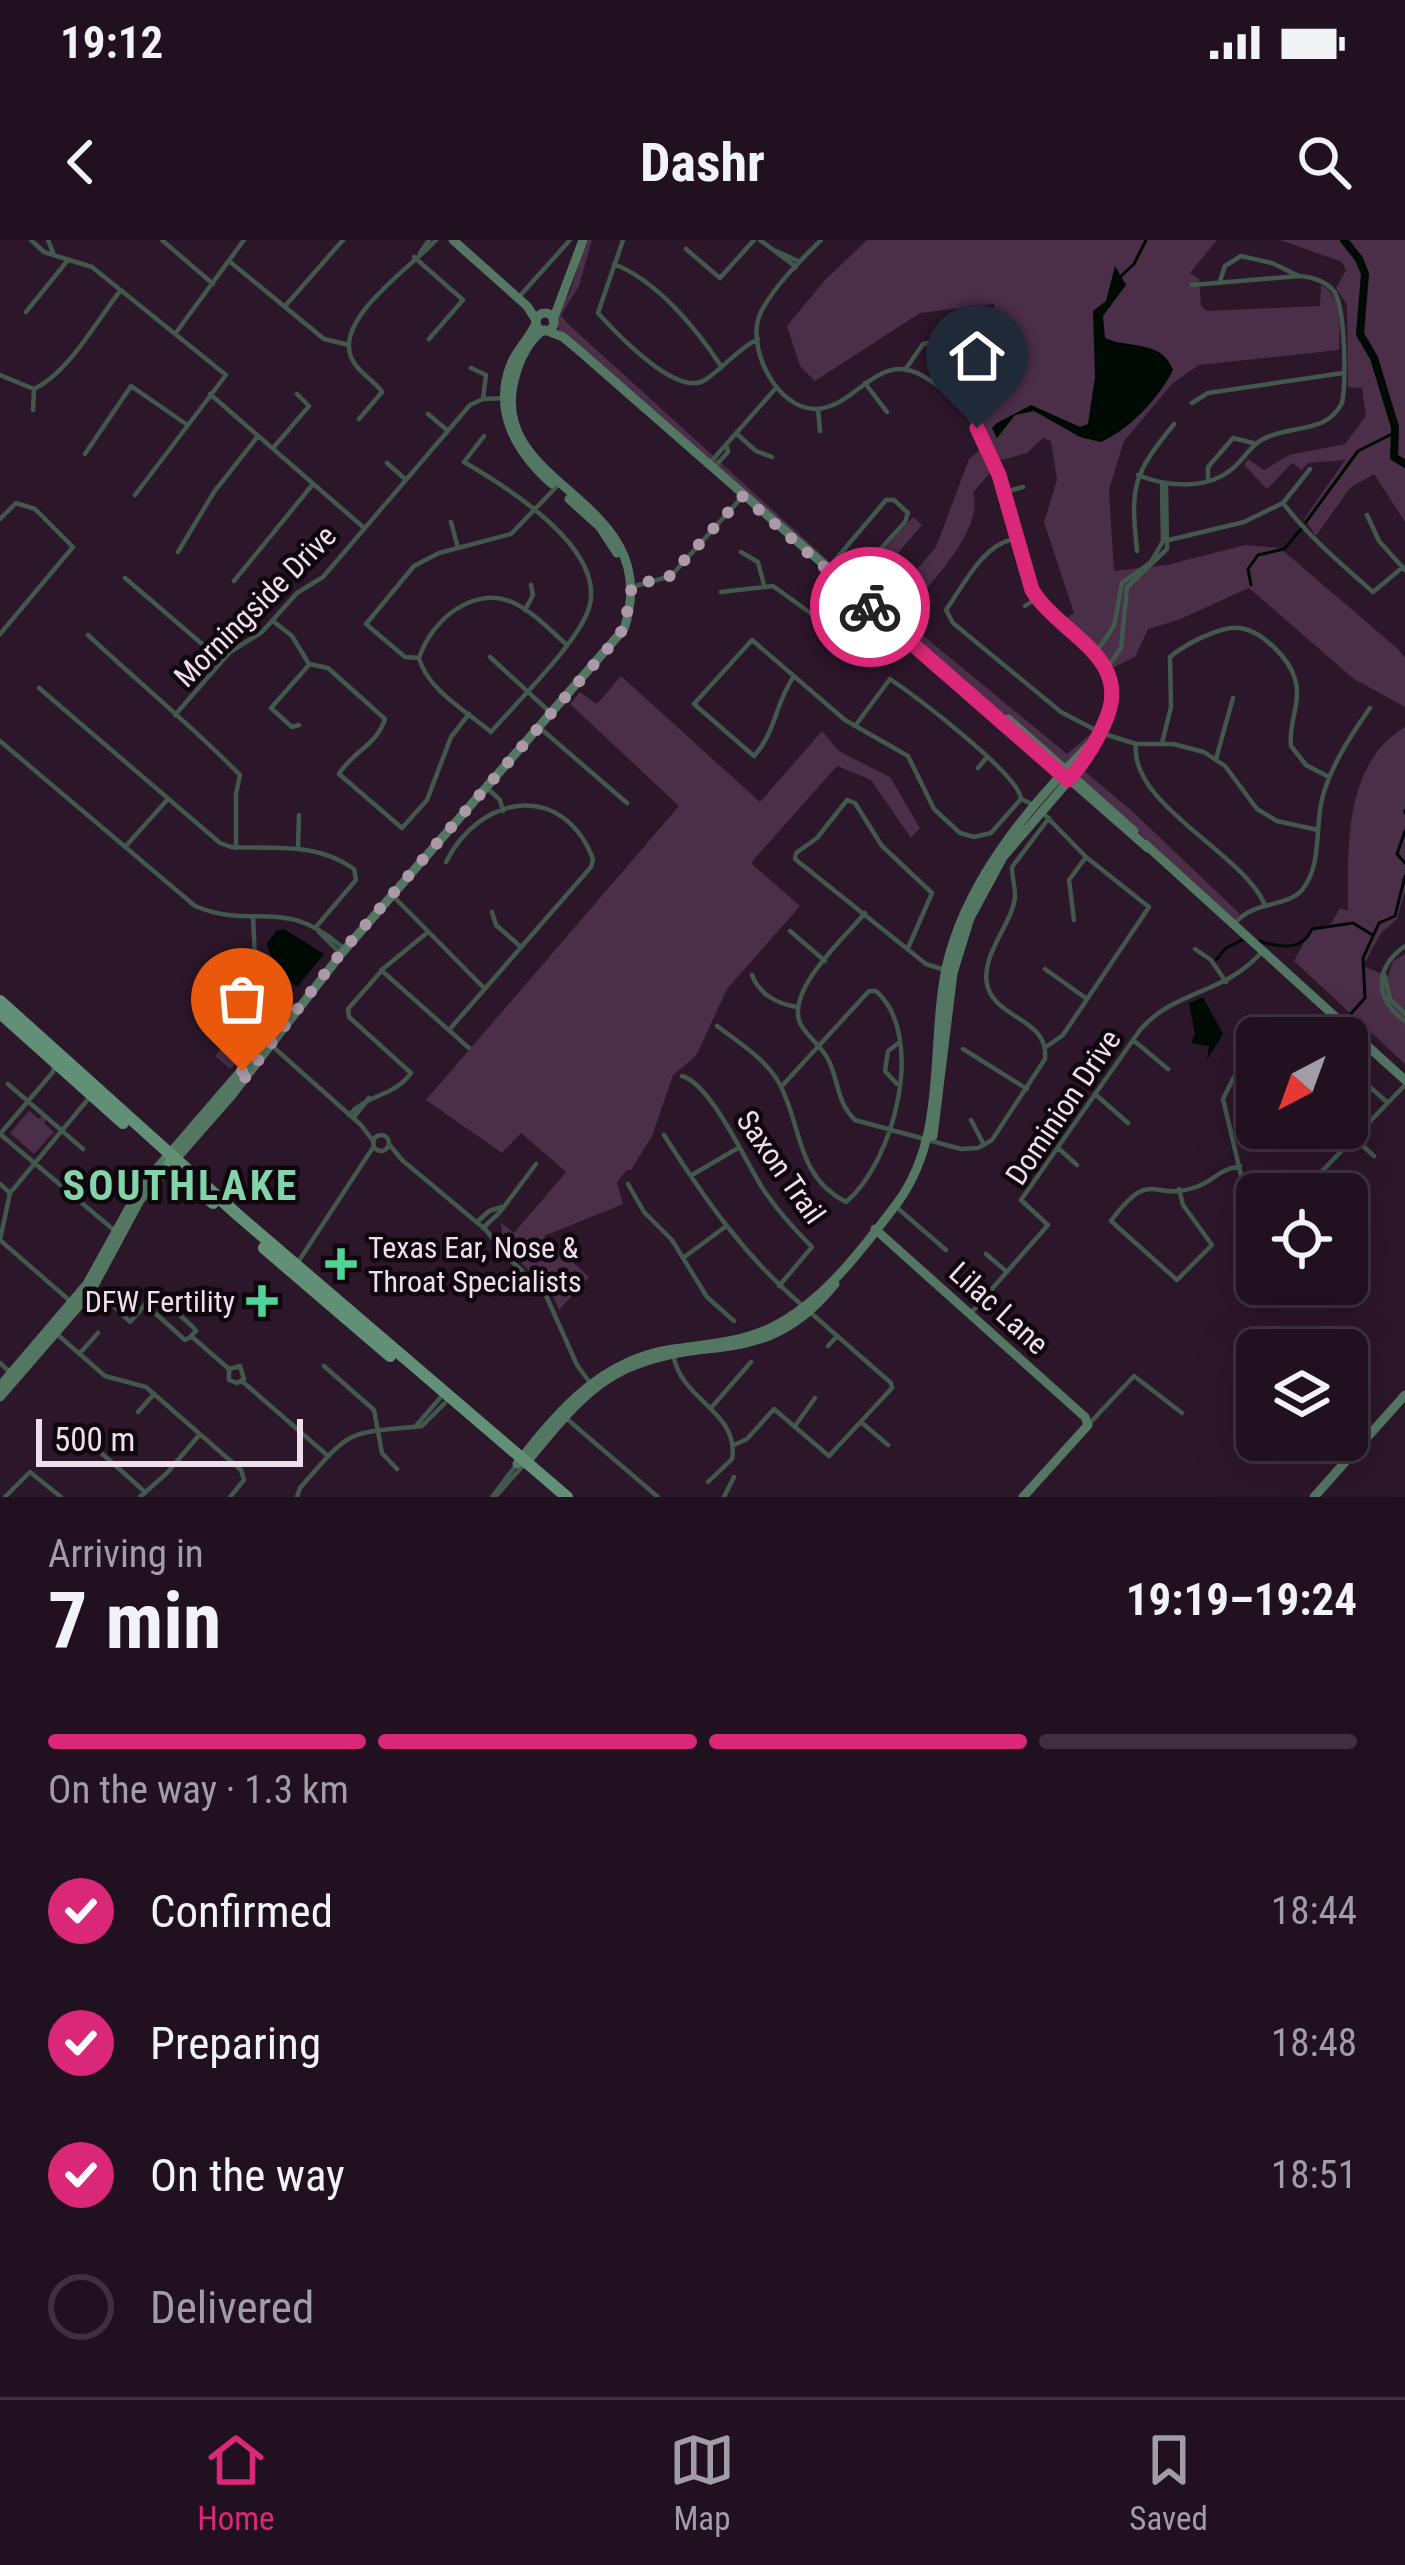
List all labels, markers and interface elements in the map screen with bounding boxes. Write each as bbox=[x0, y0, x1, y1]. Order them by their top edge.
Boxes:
text: 19:12 bbox=[60, 16, 163, 69]
icon: back bbox=[48, 129, 114, 195]
icon: search bbox=[1291, 129, 1357, 195]
text: Dashr bbox=[640, 131, 765, 194]
pin bbox=[926, 305, 1028, 428]
icon: home bbox=[944, 323, 1010, 389]
street label: Morningside Drive bbox=[167, 518, 343, 694]
courier bbox=[810, 547, 930, 667]
icon: bike bbox=[837, 574, 903, 640]
pin bbox=[191, 948, 293, 1071]
icon: bag bbox=[209, 966, 275, 1032]
north arrow bbox=[1236, 1017, 1368, 1149]
map controls bbox=[1236, 1017, 1368, 1461]
street label: Dominion Drive bbox=[998, 1023, 1128, 1191]
street label: Saxon Trail bbox=[729, 1104, 833, 1230]
district label: SOUTHLAKE bbox=[63, 1161, 299, 1210]
button: locate bbox=[1236, 1173, 1368, 1305]
place label: Texas Ear, Nose & Throat Specialists bbox=[368, 1230, 582, 1299]
marker: Texas Ear, Nose & Throat Specialists bbox=[325, 1248, 357, 1280]
street label: Lilac Lane bbox=[943, 1255, 1055, 1361]
place label: DFW Fertility bbox=[85, 1284, 235, 1319]
marker: DFW Fertility bbox=[246, 1285, 278, 1317]
button: layers bbox=[1236, 1329, 1368, 1461]
scale bar bbox=[36, 1413, 303, 1466]
text: 500 m bbox=[54, 1420, 135, 1459]
text: Arriving in bbox=[48, 1531, 204, 1577]
text: 19:19–19:24 bbox=[1126, 1573, 1357, 1626]
text: 7 min bbox=[48, 1576, 221, 1667]
text: On the way · 1.3 km bbox=[48, 1767, 349, 1813]
icon: check bbox=[48, 1878, 114, 1944]
text: Confirmed bbox=[150, 1885, 333, 1938]
text: 18:44 bbox=[1271, 1888, 1357, 1934]
icon: check bbox=[48, 2010, 114, 2076]
text: Preparing bbox=[150, 2017, 321, 2070]
text: 18:48 bbox=[1271, 2020, 1357, 2066]
icon: check bbox=[48, 2142, 114, 2208]
text: On the way bbox=[150, 2149, 345, 2202]
text: 18:51 bbox=[1271, 2152, 1357, 2198]
text: Delivered bbox=[150, 2281, 314, 2334]
tab: Home bbox=[197, 2427, 275, 2538]
tab: Map bbox=[669, 2427, 735, 2538]
tab: Saved bbox=[1129, 2427, 1208, 2538]

